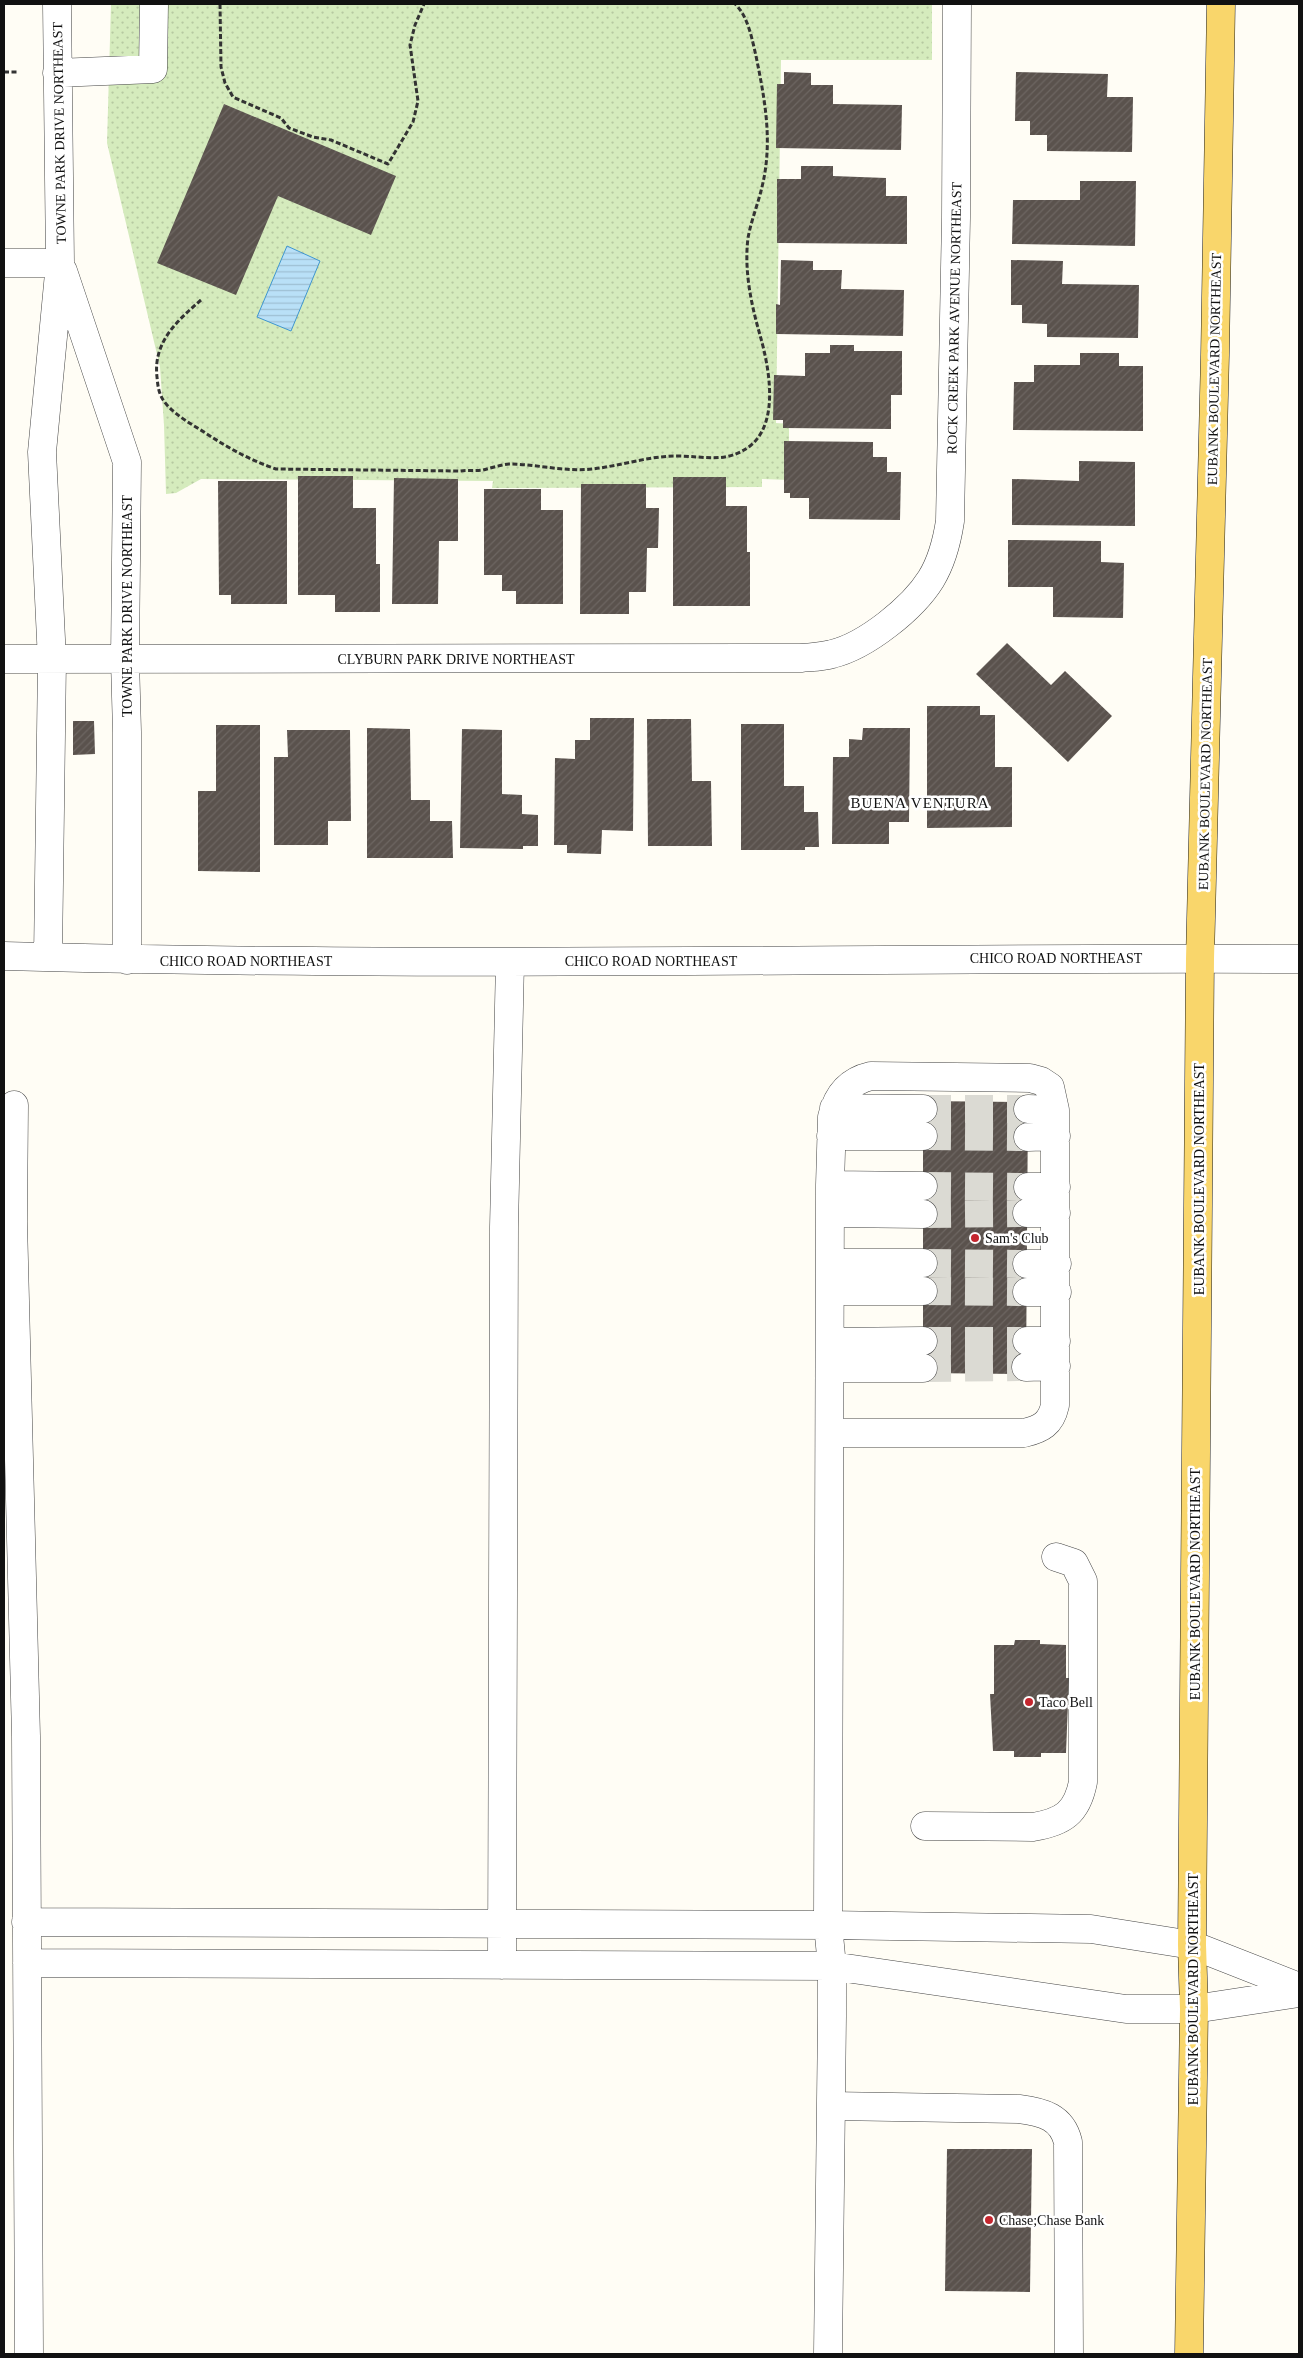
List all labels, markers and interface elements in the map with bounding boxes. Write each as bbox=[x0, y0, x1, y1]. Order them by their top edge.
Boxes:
street label: TOWNE PARK DRIVE NORTHEAST bbox=[50, 21, 69, 244]
street label: ROCK CREEK PARK AVENUE NORTHEAST bbox=[945, 181, 964, 454]
street label: EUBANK BOULEVARD NORTHEAST bbox=[1205, 252, 1224, 485]
street label: TOWNE PARK DRIVE NORTHEAST bbox=[120, 495, 135, 717]
street label: CLYBURN PARK DRIVE NORTHEAST bbox=[337, 652, 575, 667]
street label: EUBANK BOULEVARD NORTHEAST bbox=[1196, 657, 1215, 890]
district label: BUENA VENTURA bbox=[851, 795, 989, 811]
street label: CHICO ROAD NORTHEAST bbox=[970, 951, 1143, 966]
street label: CHICO ROAD NORTHEAST bbox=[160, 954, 333, 969]
street label: CHICO ROAD NORTHEAST bbox=[565, 954, 738, 969]
street label: EUBANK BOULEVARD NORTHEAST bbox=[1192, 1062, 1207, 1295]
place label: Sam's Club bbox=[985, 1231, 1049, 1246]
marker: Sam's Club bbox=[969, 1232, 981, 1244]
street label: EUBANK BOULEVARD NORTHEAST bbox=[1188, 1467, 1203, 1700]
place label: Taco Bell bbox=[1039, 1695, 1093, 1710]
marker: Taco Bell bbox=[1023, 1696, 1035, 1708]
street label: EUBANK BOULEVARD NORTHEAST bbox=[1186, 1872, 1201, 2105]
place label: Chase;Chase Bank bbox=[999, 2213, 1104, 2228]
marker: Chase;Chase Bank bbox=[983, 2214, 995, 2226]

